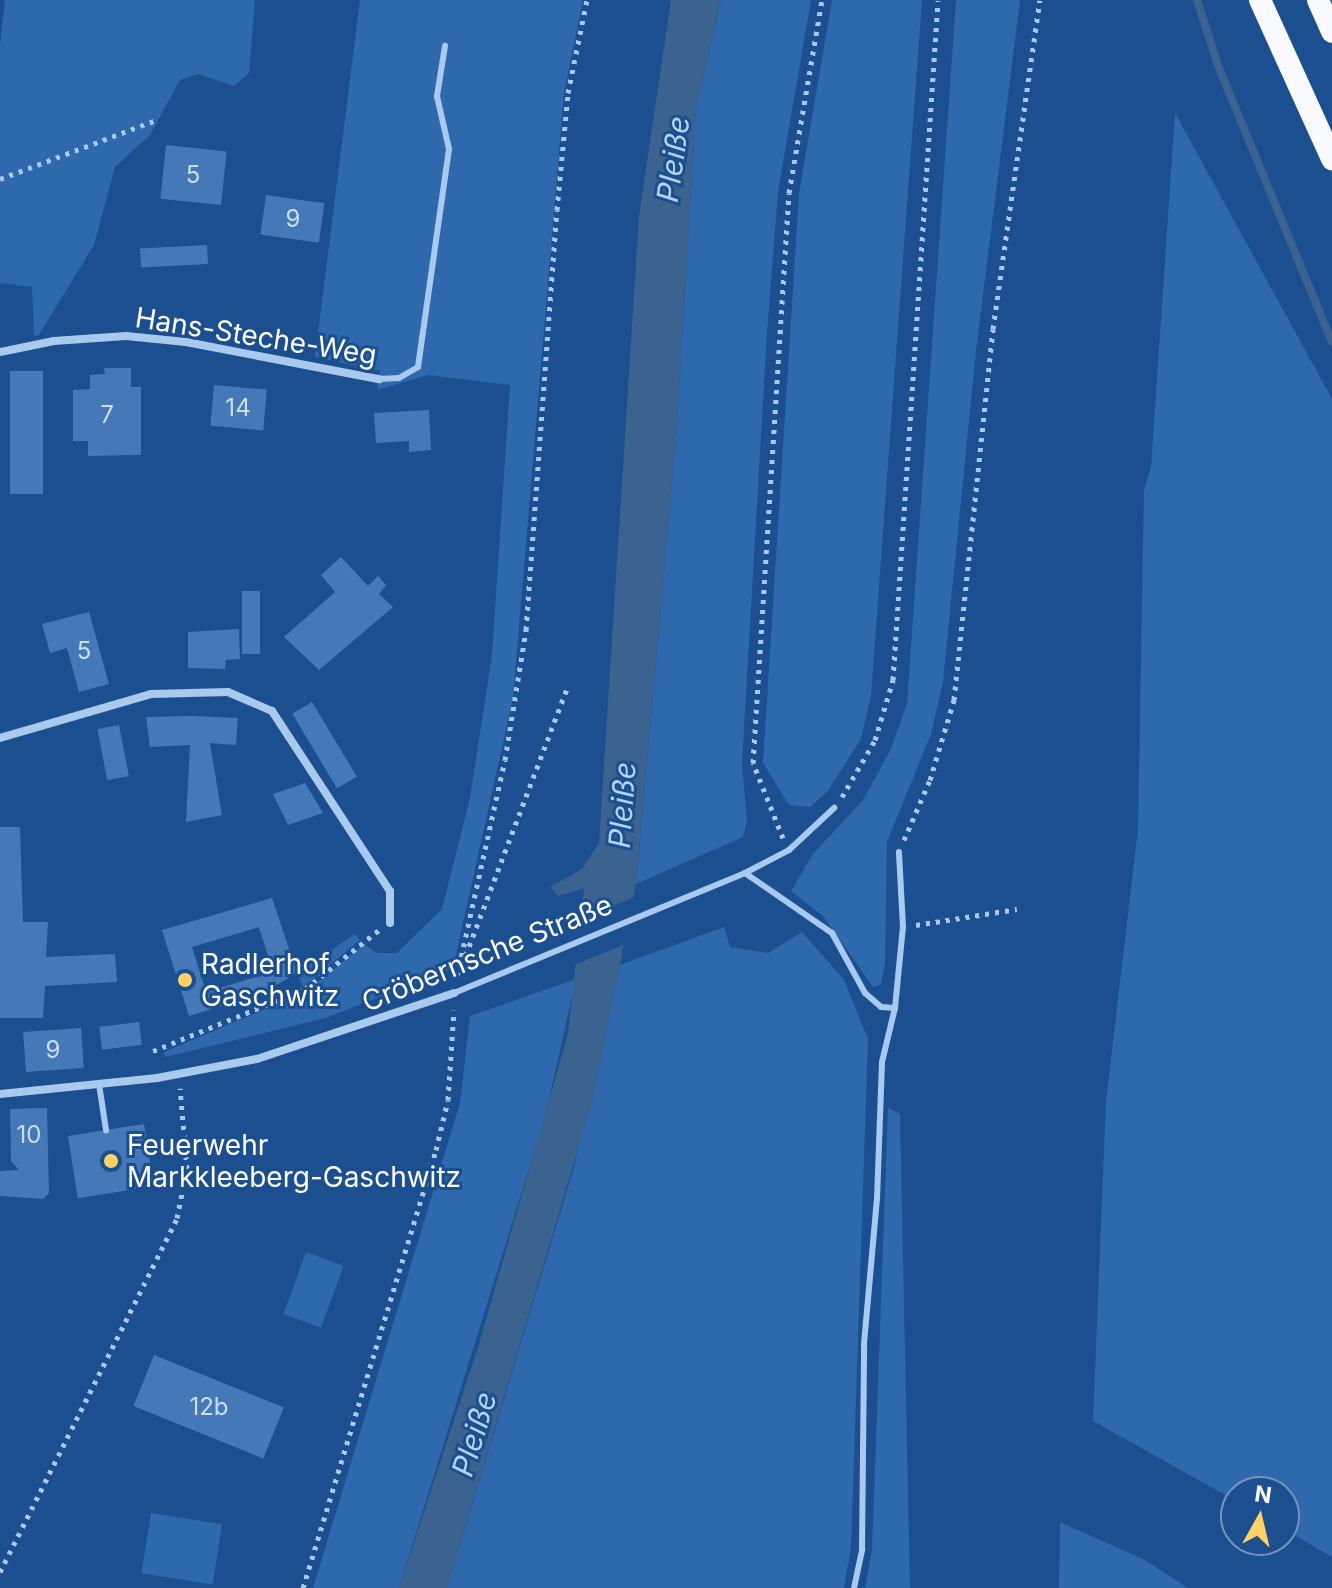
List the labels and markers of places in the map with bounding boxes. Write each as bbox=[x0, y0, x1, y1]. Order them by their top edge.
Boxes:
place label: Radlerhof Gaschwitz bbox=[201, 947, 339, 1013]
marker: Radlerhof Gaschwitz bbox=[176, 971, 194, 989]
place label: Feuerwehr Markkleeberg-Gaschwitz bbox=[127, 1128, 461, 1194]
marker: Feuerwehr Markkleeberg-Gaschwitz bbox=[102, 1152, 120, 1170]

